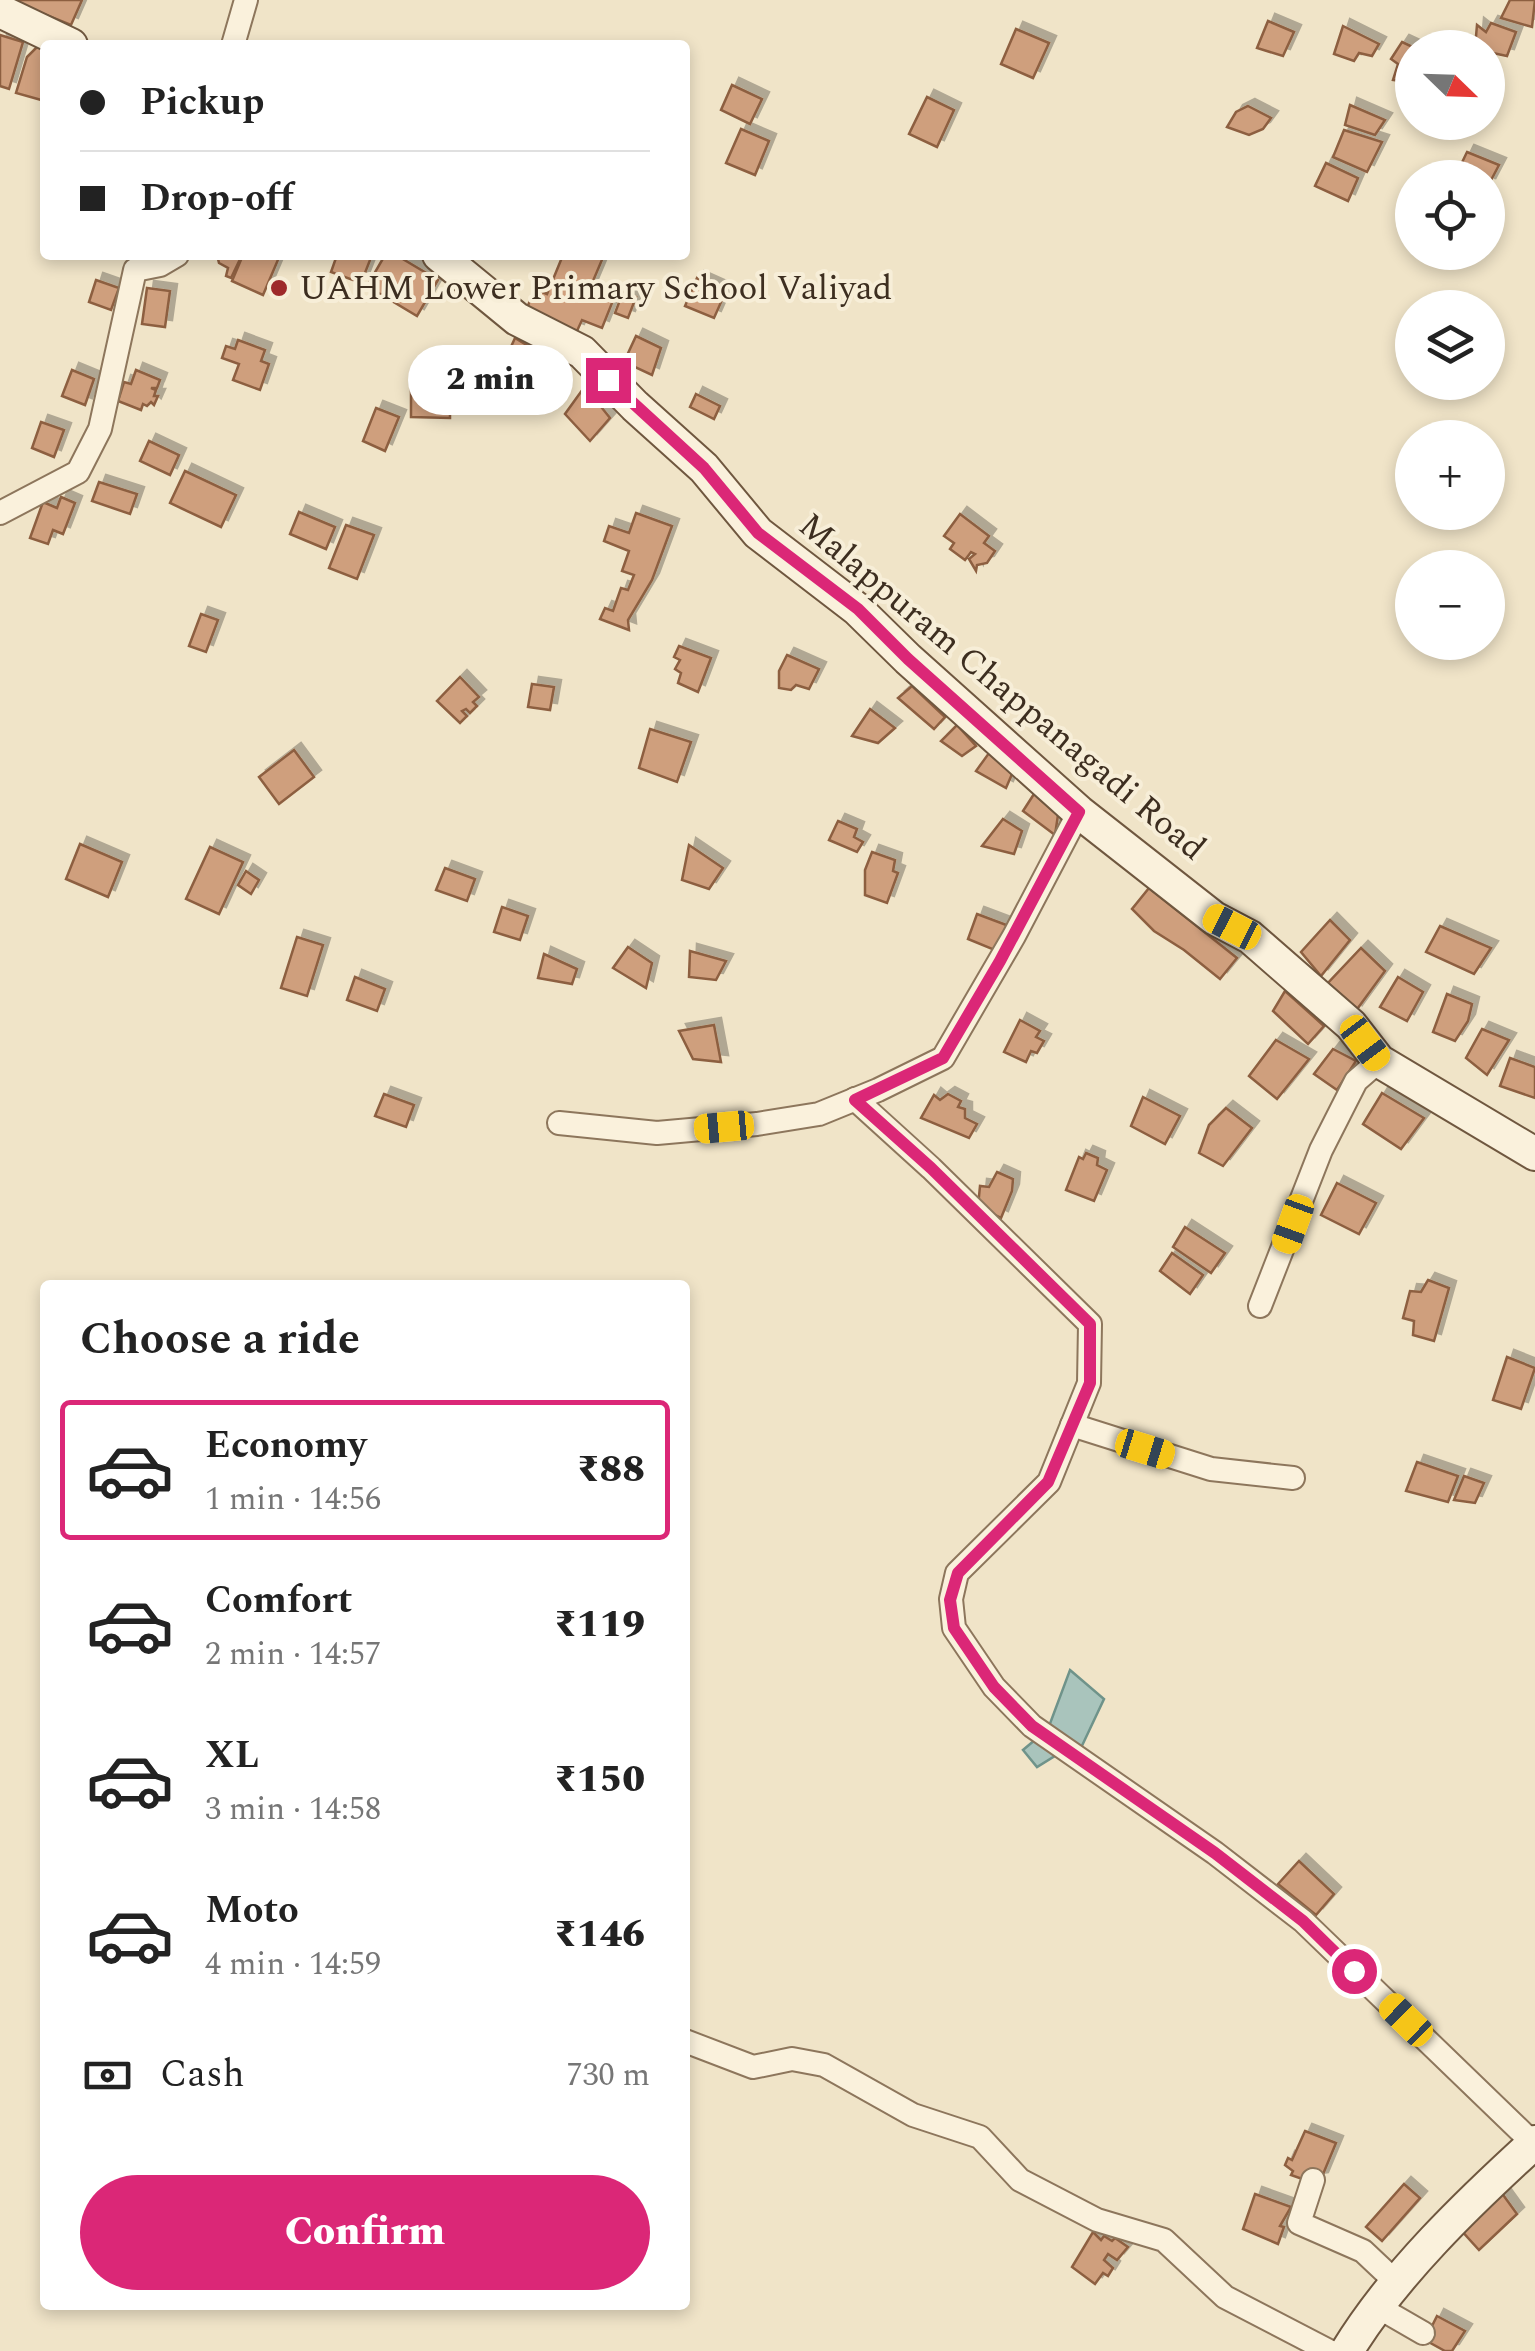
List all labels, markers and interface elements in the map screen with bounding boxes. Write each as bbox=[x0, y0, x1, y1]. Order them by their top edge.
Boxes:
north arrow bbox=[1395, 30, 1505, 140]
map controls bbox=[1395, 30, 1505, 660]
text: Pickup bbox=[140, 74, 264, 132]
button: locate bbox=[1395, 160, 1505, 270]
text: Drop-off bbox=[140, 170, 294, 228]
place label: UAHM Lower Primary School Valiyad bbox=[299, 262, 892, 315]
marker: UAHM Lower Primary School Valiyad bbox=[268, 277, 290, 299]
button: layers bbox=[1395, 290, 1505, 400]
callout: 2 min bbox=[408, 345, 573, 415]
text: 2 min bbox=[446, 355, 535, 404]
route end bbox=[586, 358, 631, 403]
button: + bbox=[1395, 420, 1505, 530]
street label: Malappuram Chappanagadi Road bbox=[786, 500, 1218, 874]
button: − bbox=[1395, 550, 1505, 660]
car bbox=[1198, 900, 1266, 954]
car bbox=[1335, 1010, 1395, 1076]
car bbox=[693, 1109, 755, 1145]
car bbox=[1269, 1191, 1317, 1257]
text: Choose a ride bbox=[80, 1305, 360, 1374]
text: Economy bbox=[205, 1417, 366, 1475]
icon: car bbox=[85, 1425, 175, 1515]
car bbox=[1112, 1426, 1178, 1472]
text: ₹88 bbox=[577, 1441, 645, 1499]
text: 1 min · 14:56 bbox=[205, 1475, 381, 1524]
text: Comfort bbox=[205, 1572, 352, 1630]
icon: car bbox=[85, 1580, 175, 1670]
text: ₹119 bbox=[554, 1596, 645, 1654]
text: 2 min · 14:57 bbox=[205, 1630, 381, 1679]
text: XL bbox=[205, 1727, 259, 1785]
icon: car bbox=[85, 1735, 175, 1825]
text: ₹150 bbox=[554, 1751, 645, 1809]
text: 3 min · 14:58 bbox=[205, 1785, 381, 1834]
text: Moto bbox=[205, 1882, 299, 1940]
icon: car bbox=[85, 1890, 175, 1980]
text: ₹146 bbox=[554, 1906, 645, 1964]
text: 4 min · 14:59 bbox=[205, 1940, 381, 1989]
route start bbox=[1332, 1949, 1377, 1994]
car bbox=[1374, 1988, 1438, 2052]
text: Cash bbox=[160, 2046, 245, 2104]
icon: cash bbox=[80, 2048, 135, 2103]
text: 730 m bbox=[566, 2051, 650, 2100]
button: Confirm bbox=[80, 2175, 650, 2290]

